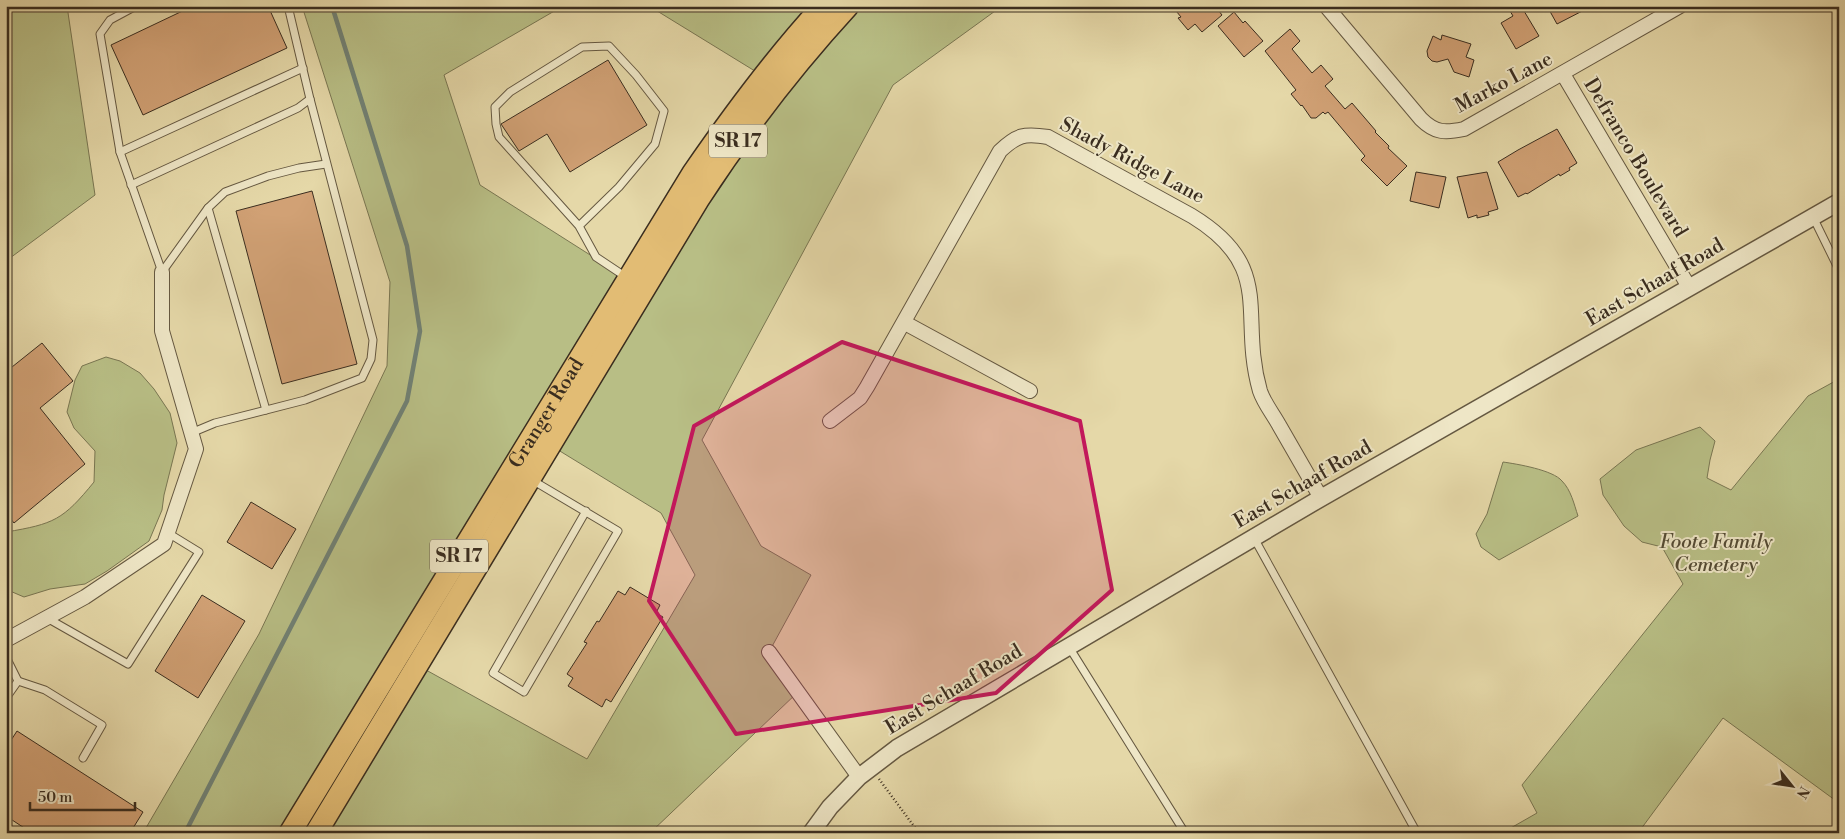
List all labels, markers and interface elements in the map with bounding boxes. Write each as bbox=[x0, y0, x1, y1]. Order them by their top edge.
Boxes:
street label: Marko Lane bbox=[1451, 47, 1557, 119]
street label: Defranco Boulevard bbox=[1578, 74, 1693, 243]
street label: Shady Ridge Lane bbox=[1055, 112, 1209, 210]
road number: SR 17 bbox=[709, 124, 767, 158]
street label: East Schaaf Road bbox=[1581, 233, 1729, 333]
street label: Granger Road bbox=[503, 353, 590, 473]
street label: East Schaaf Road bbox=[1229, 435, 1377, 535]
park label: Foote Family Cemetery bbox=[1659, 530, 1773, 578]
road number: SR 17 bbox=[430, 540, 488, 572]
street label: East Schaaf Road bbox=[881, 639, 1028, 741]
north arrow bbox=[1768, 762, 1818, 812]
scale bar bbox=[30, 779, 135, 811]
text: N bbox=[1792, 783, 1813, 801]
text: 50 m bbox=[38, 788, 72, 807]

